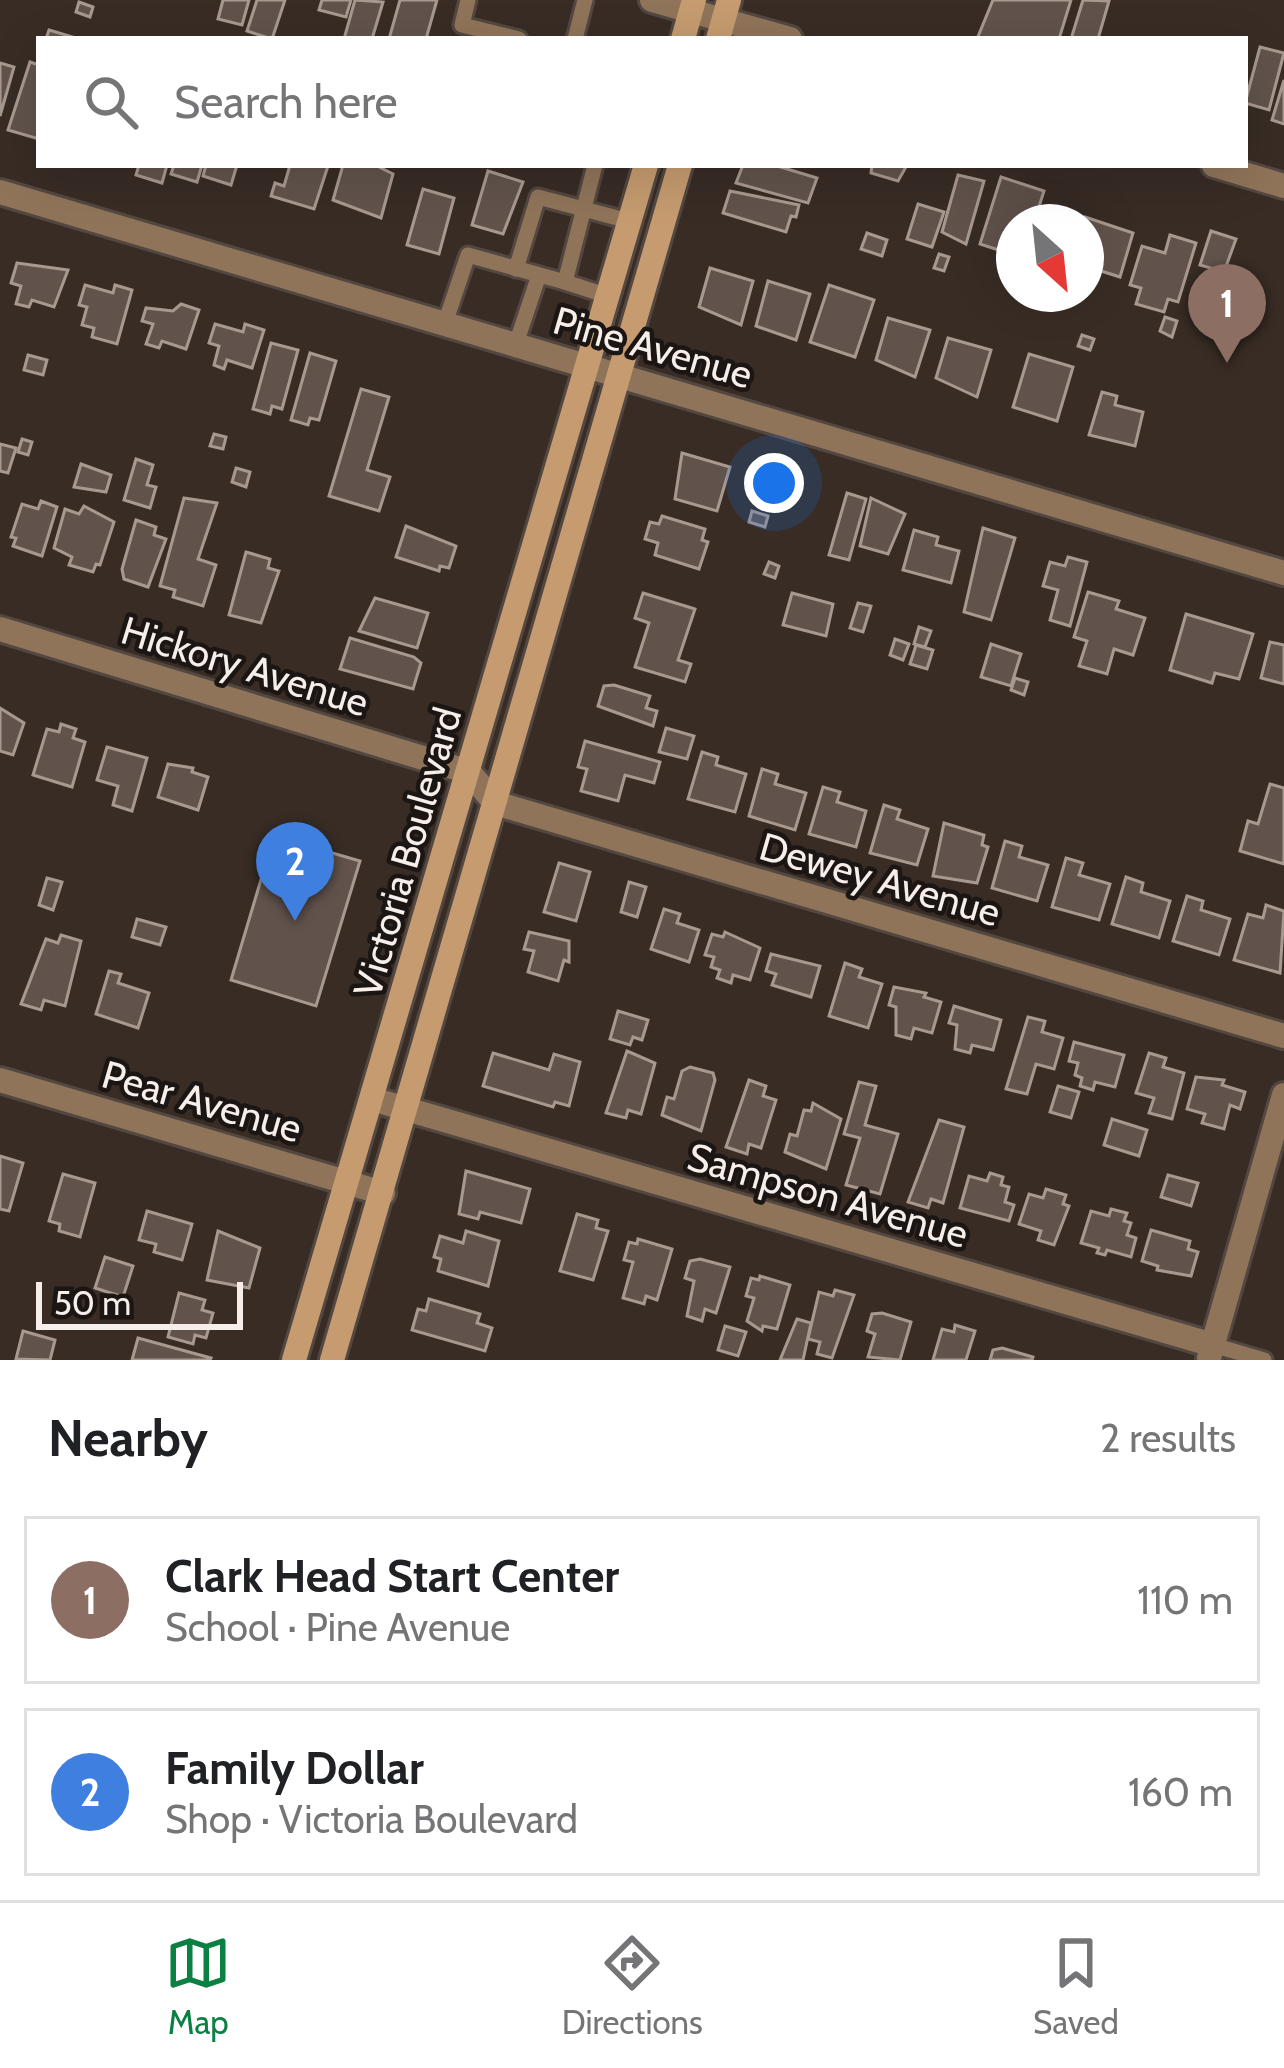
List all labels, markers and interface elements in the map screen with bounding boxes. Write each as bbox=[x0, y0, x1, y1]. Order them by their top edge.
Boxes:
search box bbox=[36, 36, 1248, 168]
icon: search bbox=[78, 69, 144, 135]
text: Search here bbox=[174, 75, 398, 129]
north arrow bbox=[996, 204, 1104, 312]
pin: 1 bbox=[1188, 264, 1266, 363]
street label: Pine Avenue bbox=[548, 296, 758, 398]
your location bbox=[744, 453, 804, 513]
street label: Hickory Avenue bbox=[116, 606, 374, 726]
street label: Victoria Boulevard bbox=[343, 702, 471, 1002]
pin: 2 bbox=[256, 822, 334, 921]
street label: Dewey Avenue bbox=[754, 822, 1006, 936]
street label: Pear Avenue bbox=[97, 1050, 307, 1152]
street label: Sampson Avenue bbox=[682, 1132, 974, 1258]
scale bar bbox=[36, 1276, 243, 1329]
text: 50 m bbox=[54, 1283, 131, 1323]
text: Nearby bbox=[48, 1407, 208, 1469]
text: 2 results bbox=[1100, 1414, 1236, 1462]
text: Clark Head Start Center bbox=[165, 1549, 619, 1603]
text: 1 bbox=[83, 1576, 97, 1624]
text: 110 m bbox=[1137, 1576, 1233, 1624]
text: School · Pine Avenue bbox=[165, 1603, 510, 1651]
text: Family Dollar bbox=[165, 1741, 424, 1795]
text: 2 bbox=[80, 1768, 100, 1816]
text: 160 m bbox=[1128, 1768, 1233, 1816]
text: Shop · Victoria Boulevard bbox=[165, 1795, 578, 1843]
tab: Map bbox=[165, 1930, 231, 2042]
tab: Directions bbox=[562, 1930, 703, 2042]
tab: Saved bbox=[1033, 1930, 1119, 2042]

